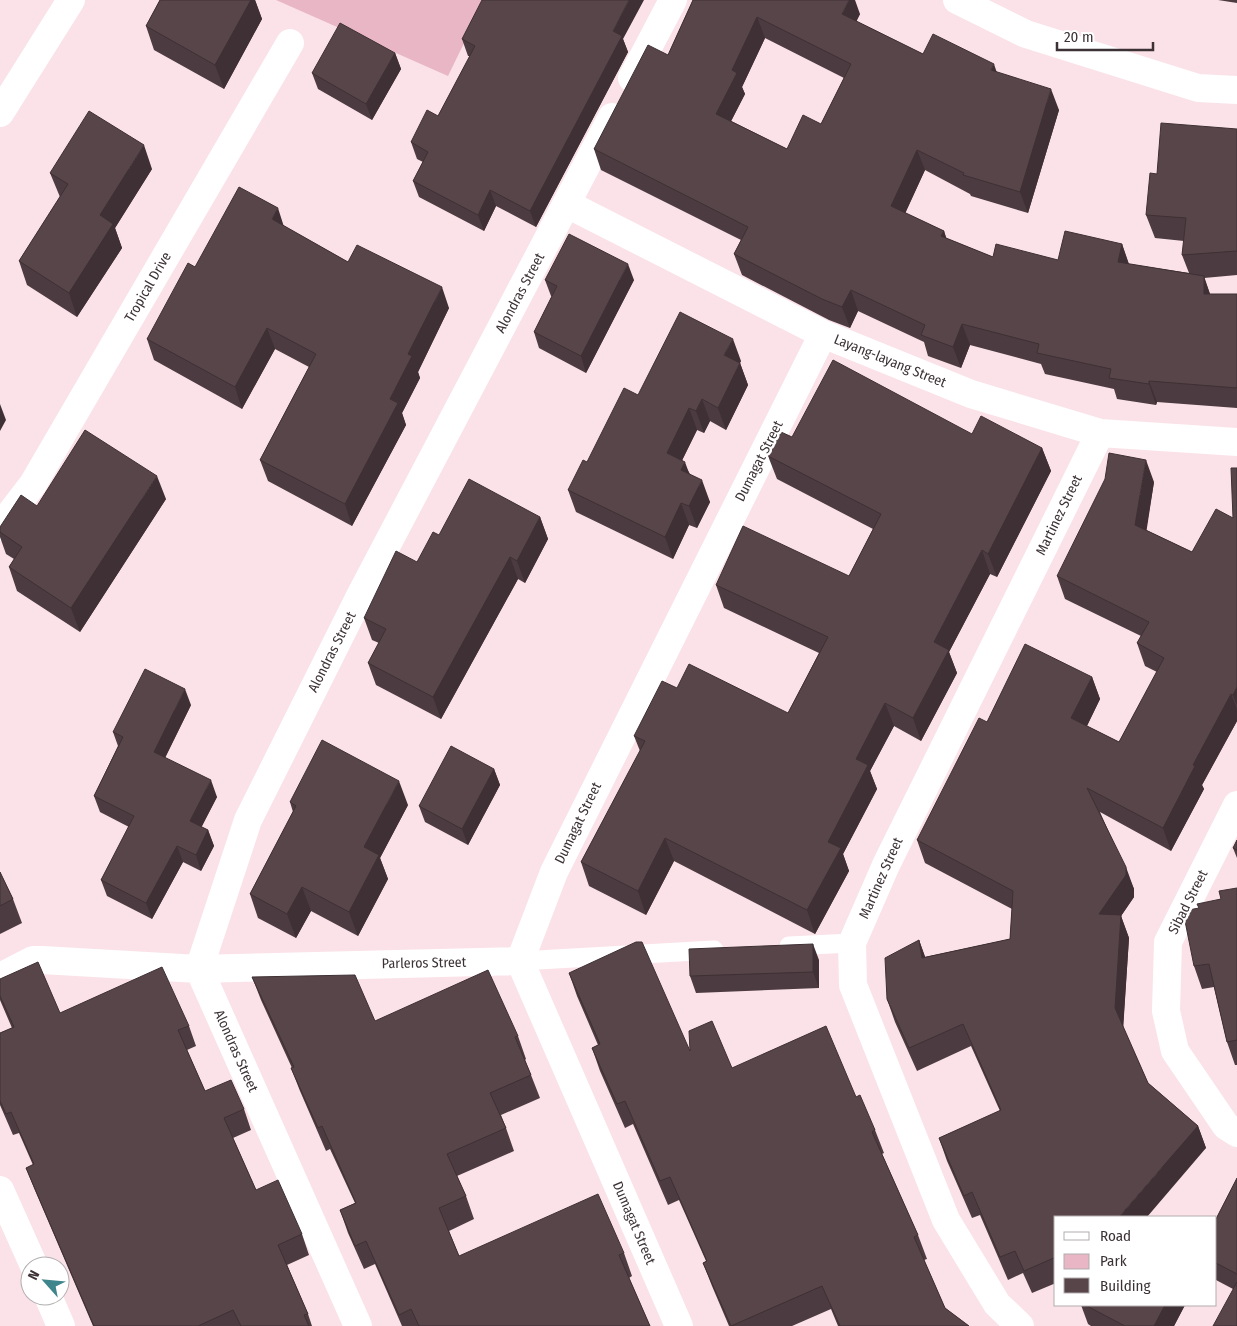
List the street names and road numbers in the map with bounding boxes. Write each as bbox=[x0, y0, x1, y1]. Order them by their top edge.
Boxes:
street label: Tropical Drive bbox=[121, 249, 175, 325]
street label: Alondras Street bbox=[492, 250, 548, 336]
street label: Layang-layang Street bbox=[831, 331, 949, 391]
street label: Dumagat Street bbox=[731, 417, 787, 504]
street label: Martinez Street bbox=[1032, 472, 1086, 558]
street label: Alondras Street bbox=[304, 609, 360, 695]
street label: Dumagat Street bbox=[551, 779, 605, 866]
street label: Martinez Street bbox=[855, 834, 907, 921]
street label: Sibad Street bbox=[1165, 867, 1212, 937]
street label: Parleros Street bbox=[382, 954, 467, 972]
street label: Alondras Street bbox=[210, 1007, 262, 1095]
street label: Dumagat Street bbox=[609, 1179, 659, 1267]

